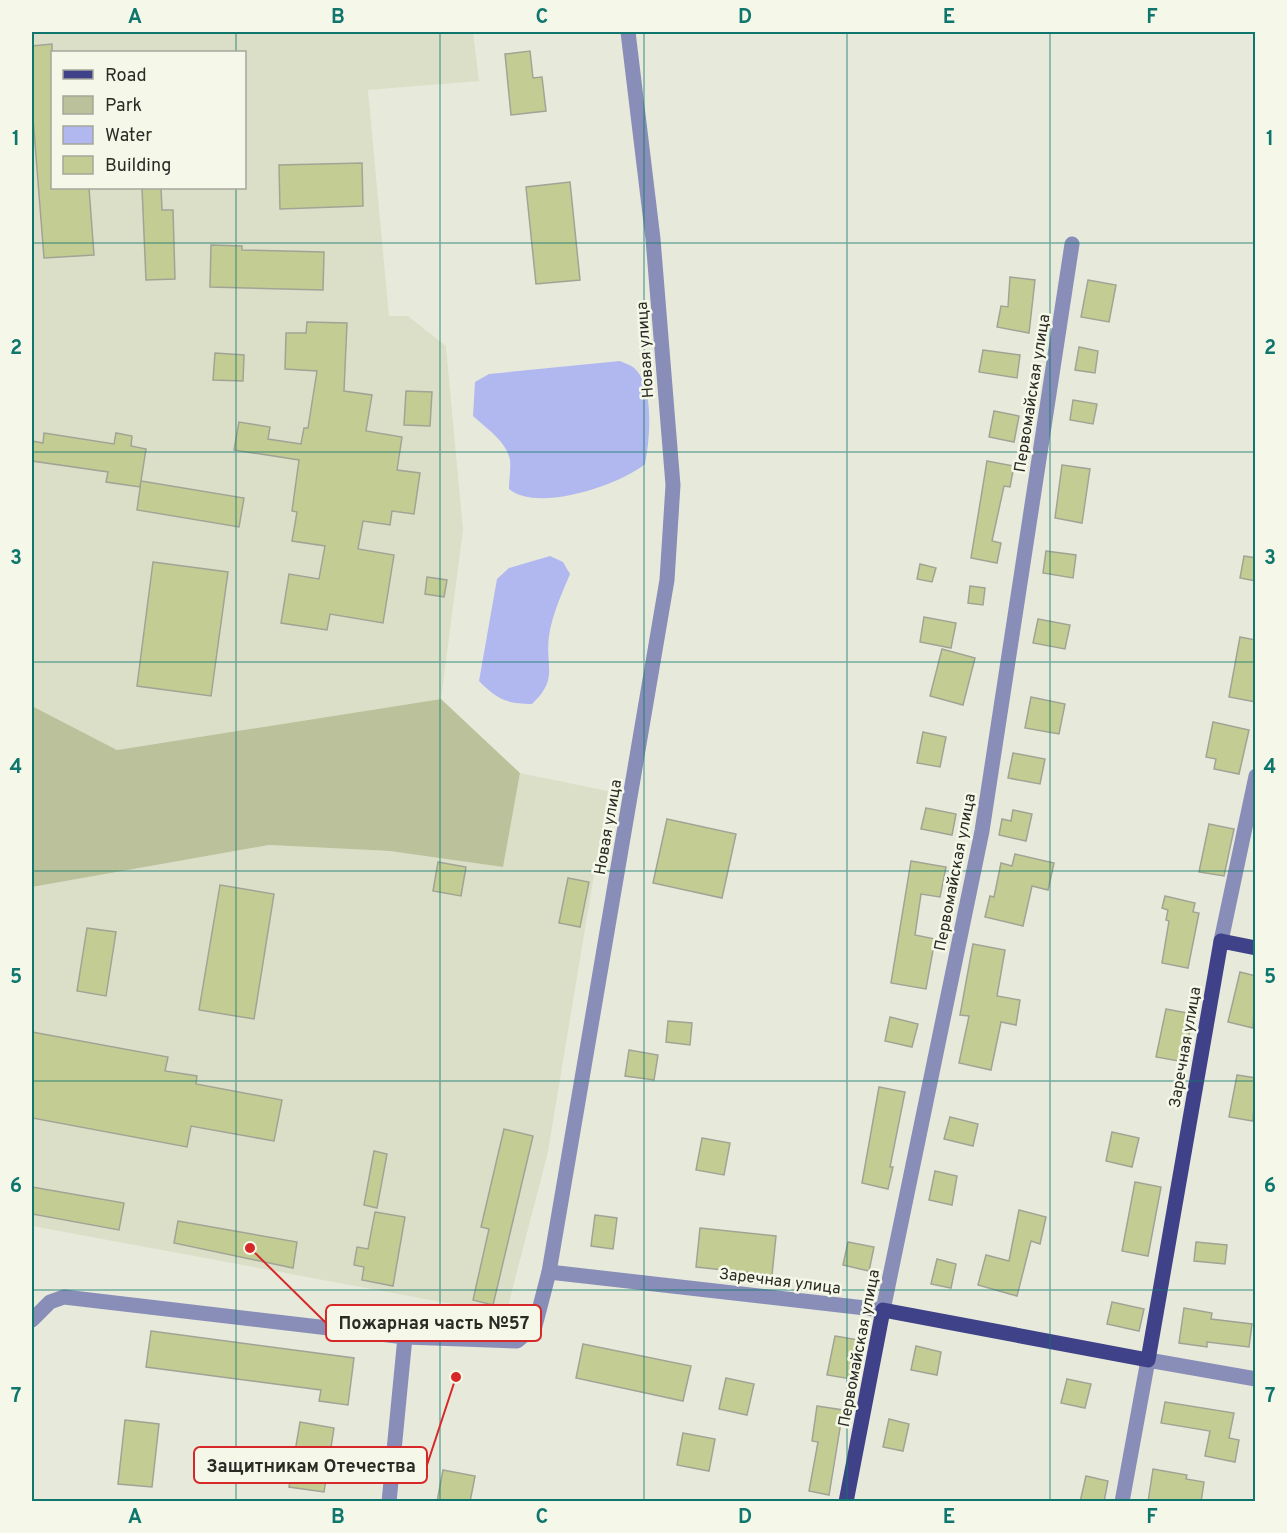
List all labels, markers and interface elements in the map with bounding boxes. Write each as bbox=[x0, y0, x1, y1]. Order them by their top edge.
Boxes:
text: A bbox=[128, 5, 142, 31]
text: B bbox=[331, 5, 345, 31]
text: C bbox=[536, 5, 548, 31]
text: D bbox=[738, 5, 752, 31]
text: E bbox=[943, 5, 955, 31]
text: F bbox=[1146, 5, 1158, 31]
legend bbox=[51, 51, 246, 189]
text: Road bbox=[105, 65, 147, 88]
text: Park bbox=[105, 95, 142, 118]
text: Water bbox=[105, 125, 152, 148]
text: 1 bbox=[12, 127, 20, 153]
text: 1 bbox=[1266, 127, 1274, 153]
text: Building bbox=[105, 155, 171, 178]
street label: Новая улица bbox=[633, 301, 659, 399]
street label: Первомайская улица bbox=[1011, 313, 1055, 474]
text: 2 bbox=[10, 336, 22, 362]
text: 2 bbox=[1264, 336, 1276, 362]
text: 3 bbox=[10, 546, 22, 572]
text: 3 bbox=[1264, 546, 1276, 572]
text: 4 bbox=[10, 755, 22, 781]
text: 4 bbox=[1264, 755, 1276, 781]
street label: Новая улица bbox=[591, 778, 627, 877]
street label: Первомайская улица bbox=[931, 792, 981, 953]
text: 5 bbox=[10, 965, 22, 991]
text: 5 bbox=[1264, 965, 1276, 991]
street label: Заречная улица bbox=[1165, 985, 1206, 1109]
text: 6 bbox=[10, 1174, 22, 1200]
text: 6 bbox=[1264, 1174, 1276, 1200]
street label: Заречная улица bbox=[718, 1265, 842, 1299]
street label: Первомайская улица bbox=[835, 1268, 885, 1429]
callout: Пожарная часть №57 bbox=[326, 1305, 541, 1341]
text: Пожарная часть №57 bbox=[339, 1313, 529, 1336]
text: 7 bbox=[11, 1384, 21, 1410]
text: 7 bbox=[1265, 1384, 1275, 1410]
callout: Защитникам Отечества bbox=[194, 1447, 427, 1483]
text: Защитникам Отечества bbox=[206, 1456, 416, 1479]
text: A bbox=[128, 1505, 142, 1531]
text: B bbox=[331, 1505, 345, 1531]
text: C bbox=[536, 1505, 548, 1531]
text: D bbox=[738, 1505, 752, 1531]
text: E bbox=[943, 1505, 955, 1531]
text: F bbox=[1146, 1505, 1158, 1531]

